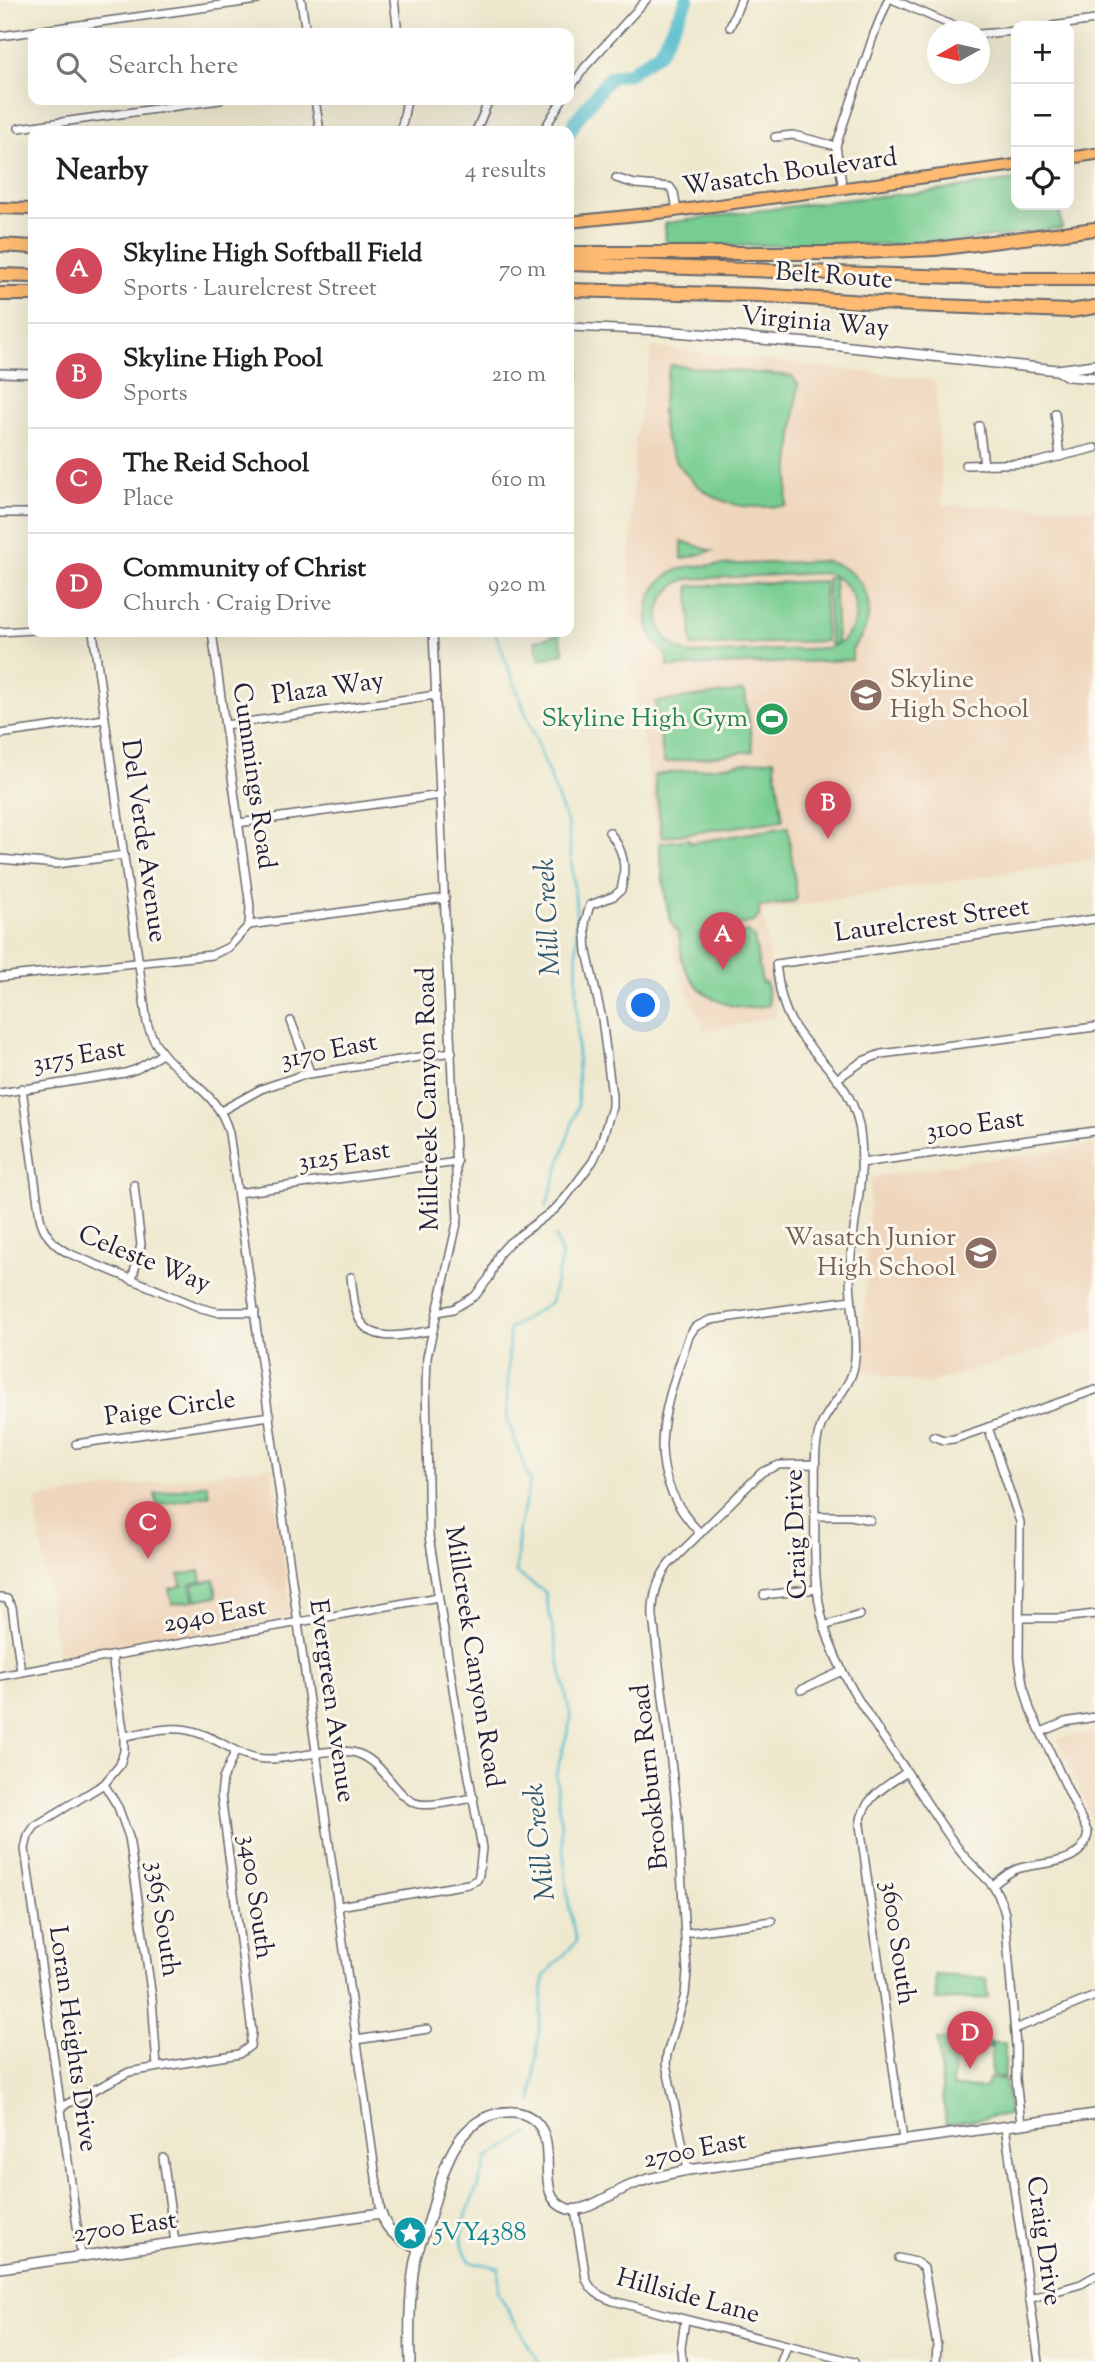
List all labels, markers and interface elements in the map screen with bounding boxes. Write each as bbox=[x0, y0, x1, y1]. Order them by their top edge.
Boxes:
north arrow bbox=[927, 21, 990, 84]
map controls bbox=[1011, 21, 1074, 210]
button: + bbox=[1011, 21, 1074, 84]
search box bbox=[28, 28, 574, 105]
icon: search bbox=[52, 48, 90, 86]
text: Search here bbox=[108, 48, 238, 85]
button: − bbox=[1011, 84, 1074, 147]
street label: Wasatch Boulevard bbox=[680, 140, 900, 206]
button: locate bbox=[1011, 147, 1074, 210]
text: Nearby bbox=[56, 150, 148, 193]
text: 4 results bbox=[465, 155, 546, 188]
text: Skyline High Softball Field bbox=[123, 236, 422, 273]
text: A bbox=[70, 254, 88, 287]
text: 70 m bbox=[499, 254, 546, 287]
street label: Belt Route bbox=[774, 254, 894, 300]
text: Sports · Laurelcrest Street bbox=[123, 273, 377, 306]
street label: Virginia Way bbox=[739, 298, 891, 348]
text: Skyline High Pool bbox=[123, 341, 323, 378]
text: B bbox=[72, 359, 86, 392]
text: 210 m bbox=[492, 359, 546, 392]
text: Sports bbox=[123, 378, 188, 411]
text: The Reid School bbox=[123, 446, 309, 483]
text: C bbox=[70, 464, 88, 497]
text: 610 m bbox=[491, 464, 546, 497]
text: Place bbox=[123, 483, 174, 516]
text: Community of Christ bbox=[123, 551, 366, 588]
text: D bbox=[70, 569, 88, 602]
text: 920 m bbox=[488, 569, 546, 602]
text: Church · Craig Drive bbox=[123, 588, 331, 621]
place label: Skyline High School bbox=[890, 662, 1029, 729]
street label: Plaza Way bbox=[269, 663, 387, 715]
school or university icon: Skyline High School bbox=[847, 676, 885, 714]
street label: Cummings Road bbox=[222, 680, 284, 872]
sports icon: Skyline High Gym bbox=[753, 700, 791, 738]
place label: Skyline High Gym bbox=[541, 701, 748, 738]
street label: Del Verde Avenue bbox=[110, 737, 176, 945]
pin: B bbox=[805, 781, 851, 839]
water label: Mill Creek bbox=[526, 857, 572, 977]
street label: Laurelcrest Street bbox=[832, 889, 1032, 953]
pin: A bbox=[700, 912, 746, 970]
street label: Millcreek Canyon Road bbox=[408, 966, 450, 1231]
your location bbox=[626, 988, 660, 1022]
street label: 3170 East bbox=[277, 1024, 381, 1080]
street label: 3175 East bbox=[30, 1031, 128, 1083]
street label: 3100 East bbox=[923, 1101, 1027, 1151]
street label: 3125 East bbox=[296, 1132, 393, 1182]
street label: Celeste Way bbox=[72, 1217, 216, 1303]
place label: Wasatch Junior High School bbox=[784, 1220, 956, 1287]
school or university icon: Wasatch Junior High School bbox=[962, 1234, 1000, 1272]
street label: Paige Circle bbox=[102, 1381, 238, 1437]
street label: Craig Drive bbox=[776, 1468, 818, 1600]
pin: C bbox=[125, 1501, 171, 1559]
street label: Millcreek Canyon Road bbox=[434, 1524, 512, 1791]
street label: 2940 East bbox=[161, 1589, 269, 1643]
street label: Evergreen Avenue bbox=[298, 1597, 364, 1805]
street label: Brookburn Road bbox=[623, 1682, 679, 1872]
water label: Mill Creek bbox=[515, 1781, 567, 1903]
street label: 3400 South bbox=[228, 1832, 282, 1962]
street label: 3365 South bbox=[136, 1859, 188, 1979]
street label: 3600 South bbox=[870, 1878, 924, 2008]
street label: Loran Heights Drive bbox=[38, 1924, 106, 2154]
pin: D bbox=[947, 2011, 993, 2069]
street label: 2700 East bbox=[640, 2123, 750, 2179]
street label: Craig Drive bbox=[1016, 2174, 1070, 2308]
street label: 2700 East bbox=[71, 2202, 179, 2254]
place icon: 5VY4388 bbox=[391, 2214, 429, 2252]
place label: 5VY4388 bbox=[432, 2215, 526, 2252]
street label: Hillside Lane bbox=[612, 2260, 764, 2334]

